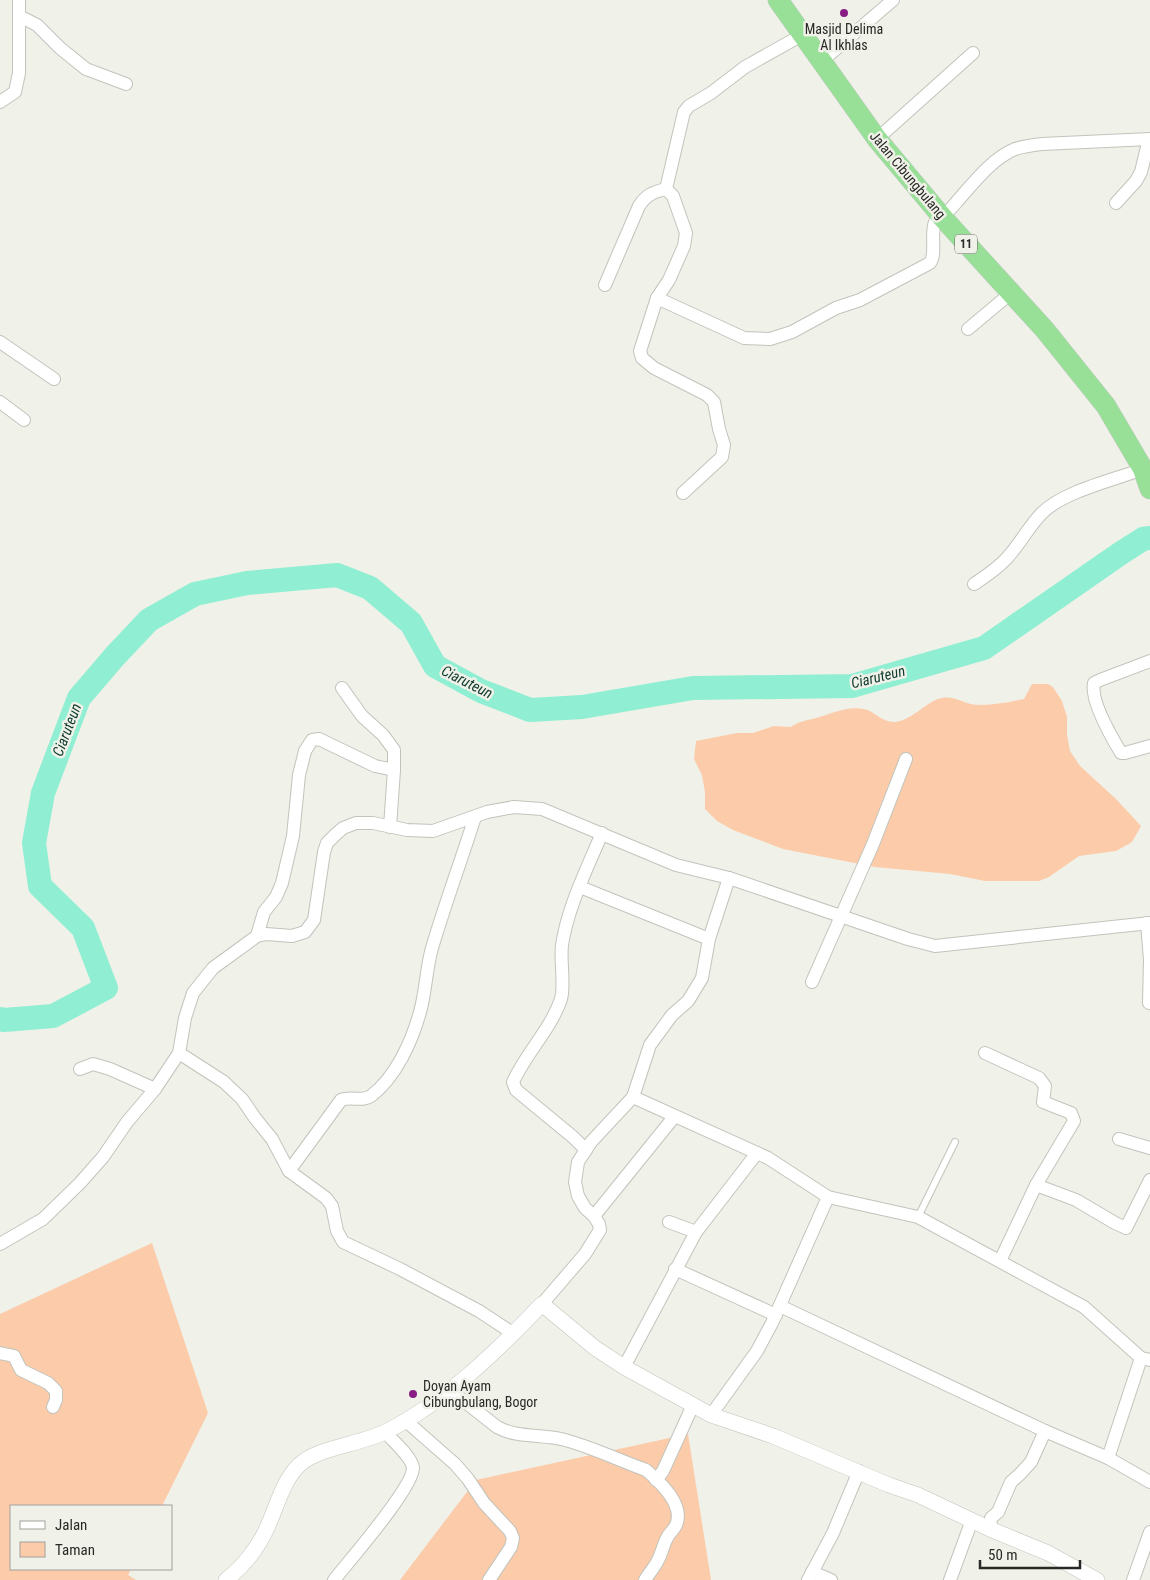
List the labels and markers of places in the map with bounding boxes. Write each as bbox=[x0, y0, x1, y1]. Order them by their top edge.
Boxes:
marker: Masjid Delima Al Ikhlas bbox=[838, 7, 850, 19]
place label: Masjid Delima Al Ikhlas bbox=[805, 21, 883, 53]
place label: Doyan Ayam Cibungbulang, Bogor bbox=[423, 1378, 538, 1410]
marker: Doyan Ayam Cibungbulang, Bogor bbox=[407, 1388, 419, 1400]

